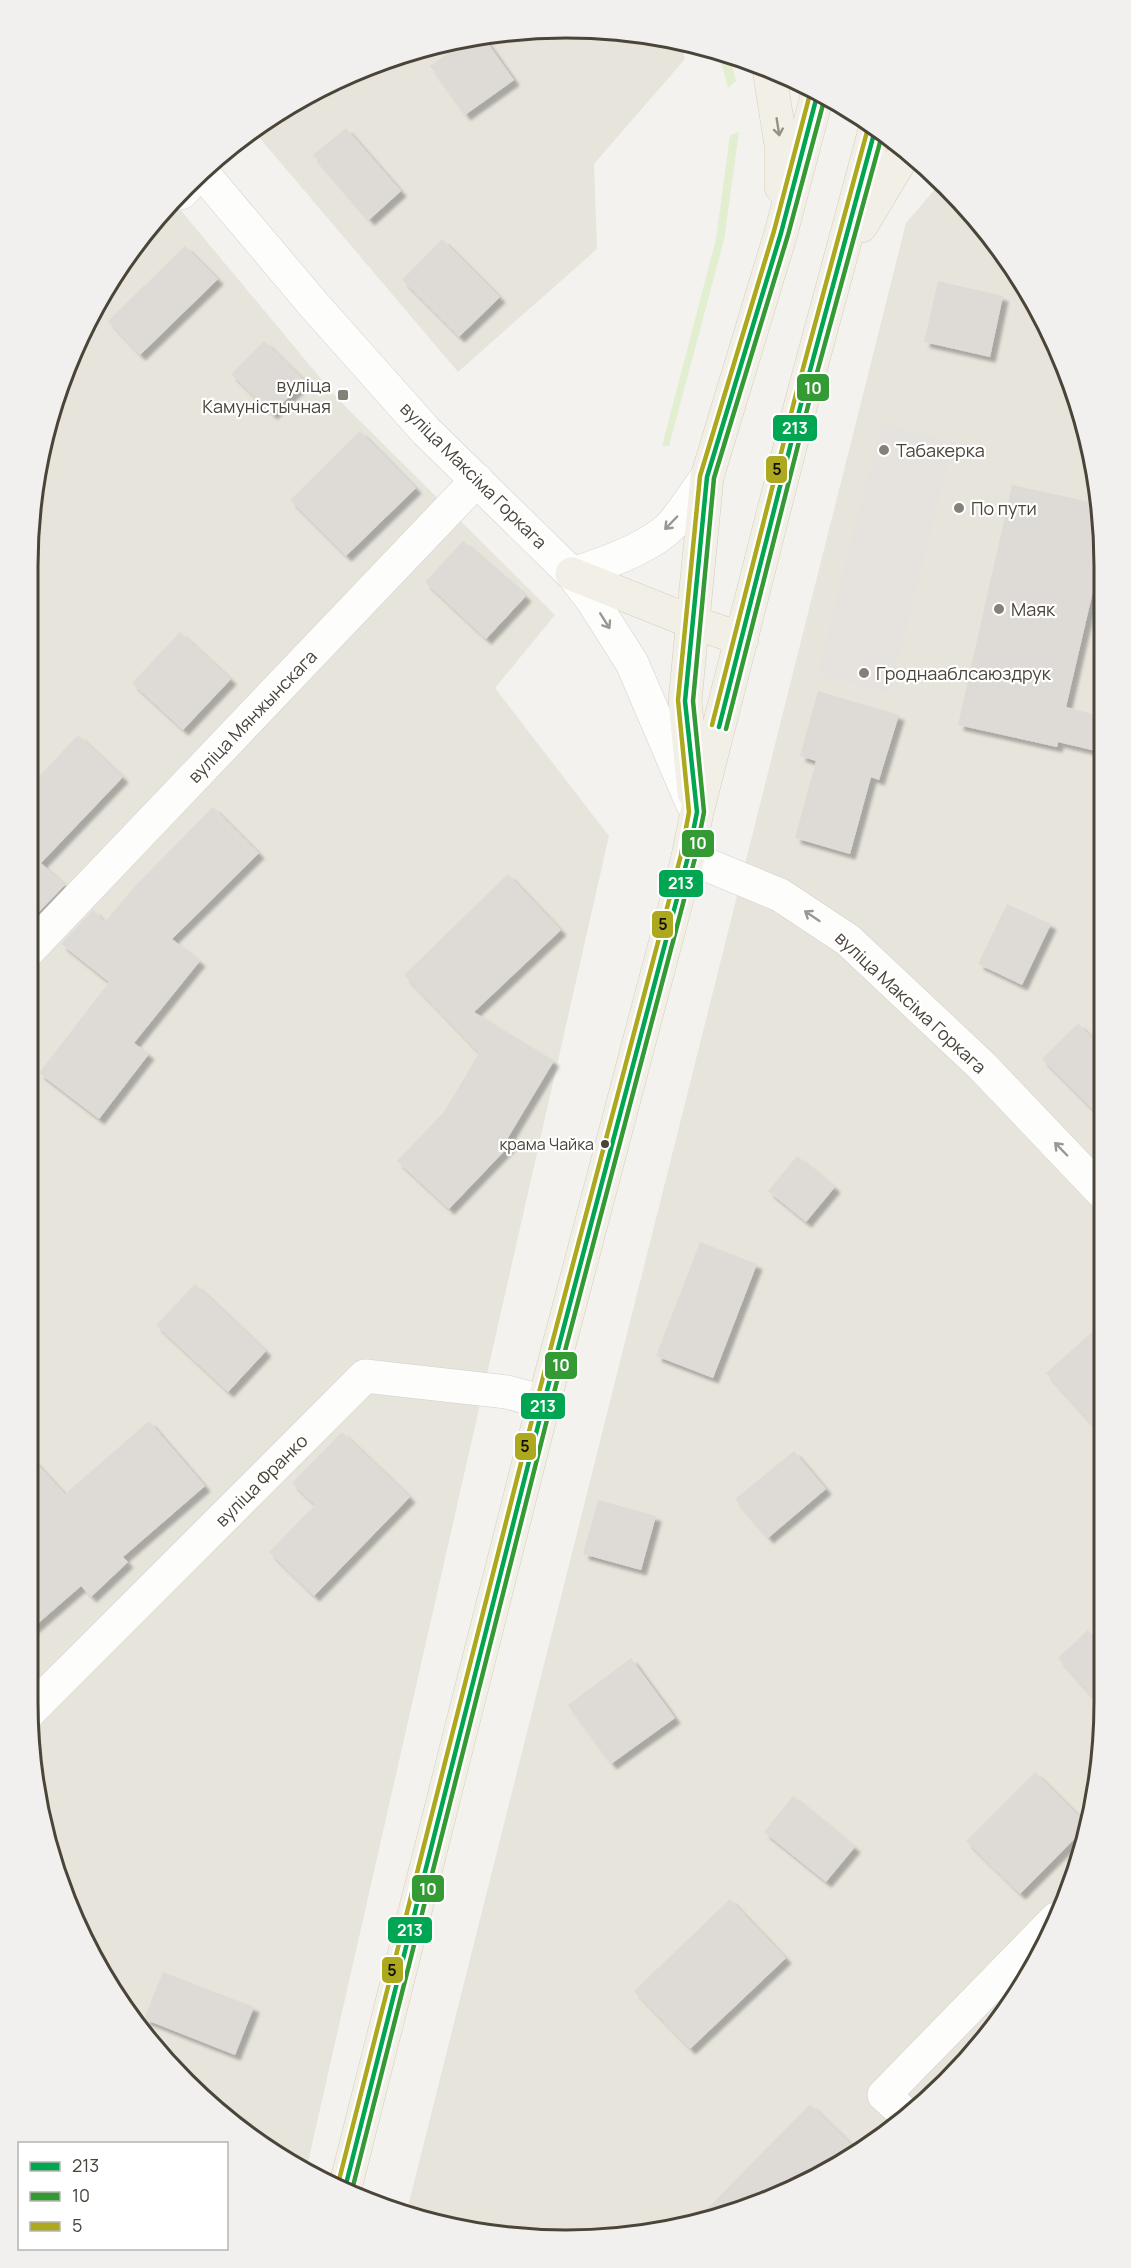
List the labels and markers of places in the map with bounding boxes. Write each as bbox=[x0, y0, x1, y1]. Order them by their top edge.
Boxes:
place label: вуліца Камуністычная bbox=[202, 373, 331, 418]
marker: вуліца Камуністычная bbox=[336, 388, 350, 402]
place label: Табакерка bbox=[896, 438, 985, 462]
marker: Табакерка bbox=[877, 443, 891, 457]
place label: По пути bbox=[971, 496, 1037, 520]
marker: По пути bbox=[952, 501, 966, 515]
place label: Маяк bbox=[1011, 597, 1056, 621]
marker: Маяк bbox=[992, 602, 1006, 616]
place label: Гроднааблсаюздрук bbox=[876, 661, 1052, 685]
marker: Гроднааблсаюздрук bbox=[857, 666, 871, 680]
place label: крама Чайка bbox=[499, 1133, 594, 1155]
marker: крама Чайка bbox=[599, 1138, 611, 1150]

